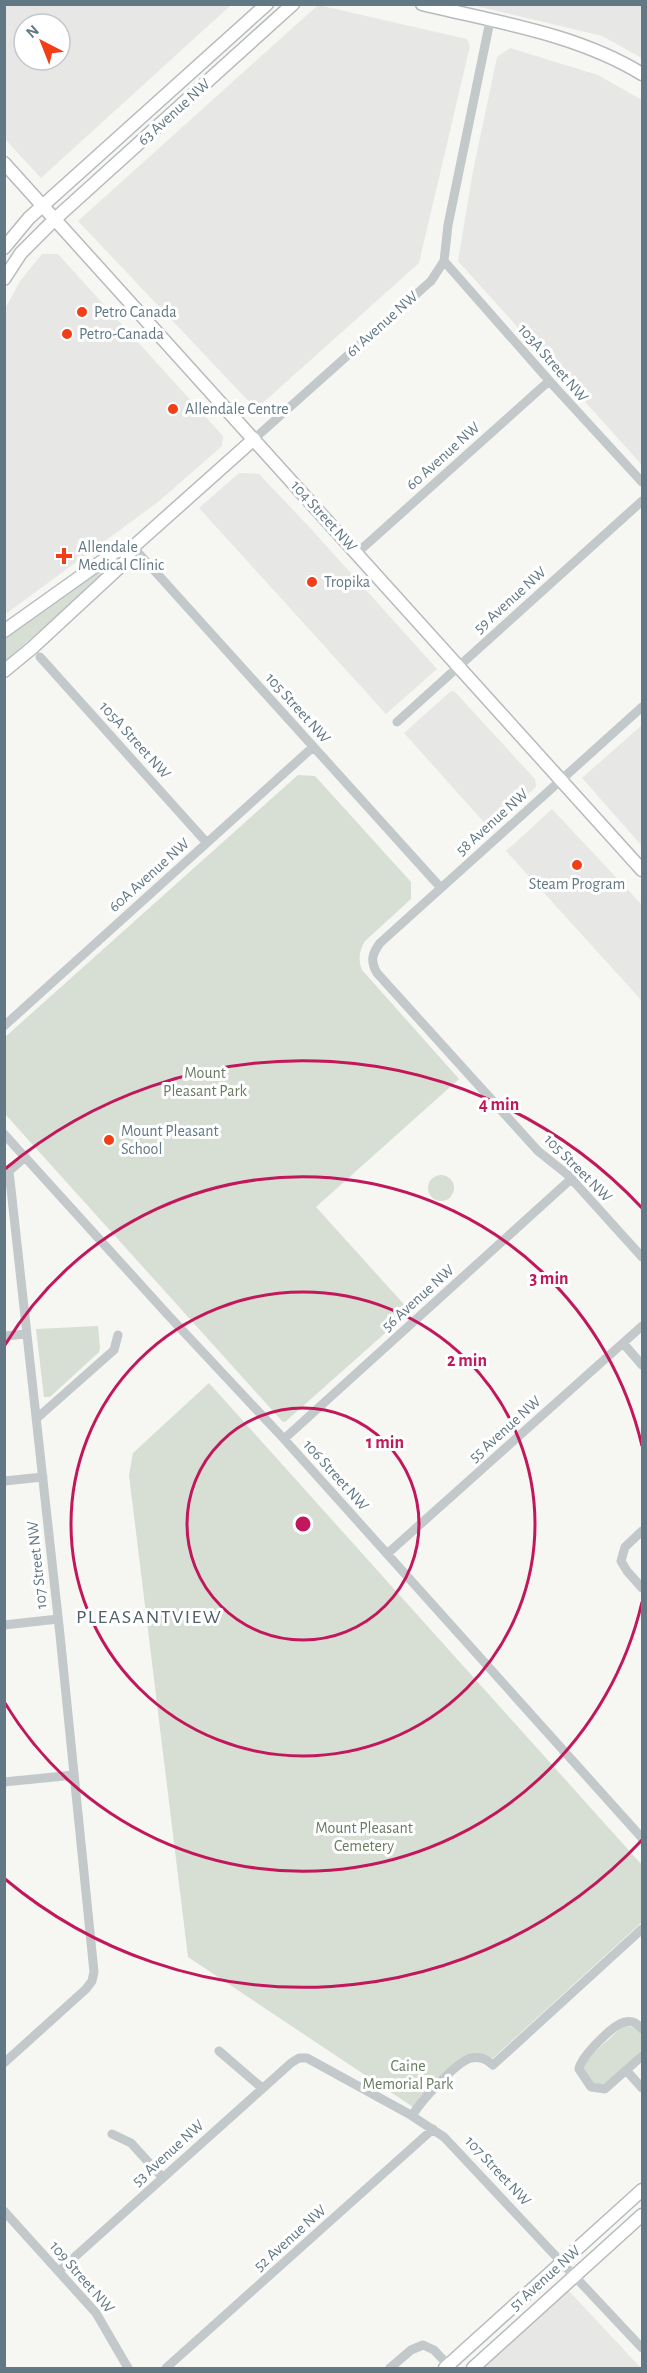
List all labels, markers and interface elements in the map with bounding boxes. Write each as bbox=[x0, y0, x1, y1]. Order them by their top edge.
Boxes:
north arrow bbox=[12, 12, 72, 72]
text: N bbox=[23, 22, 42, 41]
street label: 63 Avenue NW bbox=[135, 75, 214, 148]
street label: 61 Avenue NW bbox=[343, 288, 421, 360]
place label: Petro Canada bbox=[94, 304, 177, 320]
marker: Petro Canada bbox=[75, 305, 89, 319]
street label: 103A Street NW bbox=[515, 321, 592, 406]
place label: Petro-Canada bbox=[79, 326, 164, 342]
marker: Petro-Canada bbox=[60, 327, 74, 341]
place label: Allendale Centre bbox=[185, 401, 289, 417]
marker: Allendale Centre bbox=[166, 402, 180, 416]
street label: 60 Avenue NW bbox=[403, 419, 483, 493]
street label: 104 Street NW bbox=[288, 477, 360, 555]
place label: Allendale Medical Clinic bbox=[78, 539, 164, 573]
marker: Allendale Medical Clinic bbox=[55, 547, 73, 565]
street label: 59 Avenue NW bbox=[471, 563, 550, 636]
place label: Tropika bbox=[324, 574, 370, 590]
marker: Tropika bbox=[305, 575, 319, 589]
street label: 105 Street NW bbox=[262, 670, 334, 747]
street label: 105A Street NW bbox=[96, 698, 174, 782]
street label: 58 Avenue NW bbox=[453, 785, 532, 858]
street label: 60A Avenue NW bbox=[106, 834, 193, 915]
marker: Steam Program bbox=[570, 858, 584, 872]
place label: Steam Program bbox=[529, 876, 625, 892]
park label: Mount Pleasant Park bbox=[163, 1065, 248, 1099]
text: 4 min bbox=[479, 1096, 519, 1114]
place label: Mount Pleasant School bbox=[121, 1123, 219, 1157]
street label: 105 Street NW bbox=[541, 1131, 615, 1205]
marker: Mount Pleasant School bbox=[102, 1133, 116, 1147]
street label: 56 Avenue NW bbox=[379, 1261, 458, 1334]
text: 3 min bbox=[529, 1270, 569, 1288]
text: 2 min bbox=[447, 1352, 487, 1370]
street label: 55 Avenue NW bbox=[466, 1392, 544, 1465]
text: 1 min bbox=[366, 1434, 404, 1452]
street label: 106 Street NW bbox=[300, 1436, 372, 1514]
centre of rings bbox=[293, 1514, 313, 1534]
street label: 107 Street NW bbox=[24, 1519, 50, 1610]
district label: PLEASANTVIEW bbox=[76, 1607, 222, 1627]
park label: Mount Pleasant Cemetery bbox=[315, 1820, 413, 1855]
park label: Caine Memorial Park bbox=[363, 2058, 454, 2092]
street label: 53 Avenue NW bbox=[129, 2116, 207, 2189]
street label: 107 Street NW bbox=[462, 2133, 535, 2209]
street label: 52 Avenue NW bbox=[251, 2201, 330, 2274]
street label: 109 Street NW bbox=[47, 2238, 118, 2317]
street label: 51 Avenue NW bbox=[507, 2242, 584, 2314]

